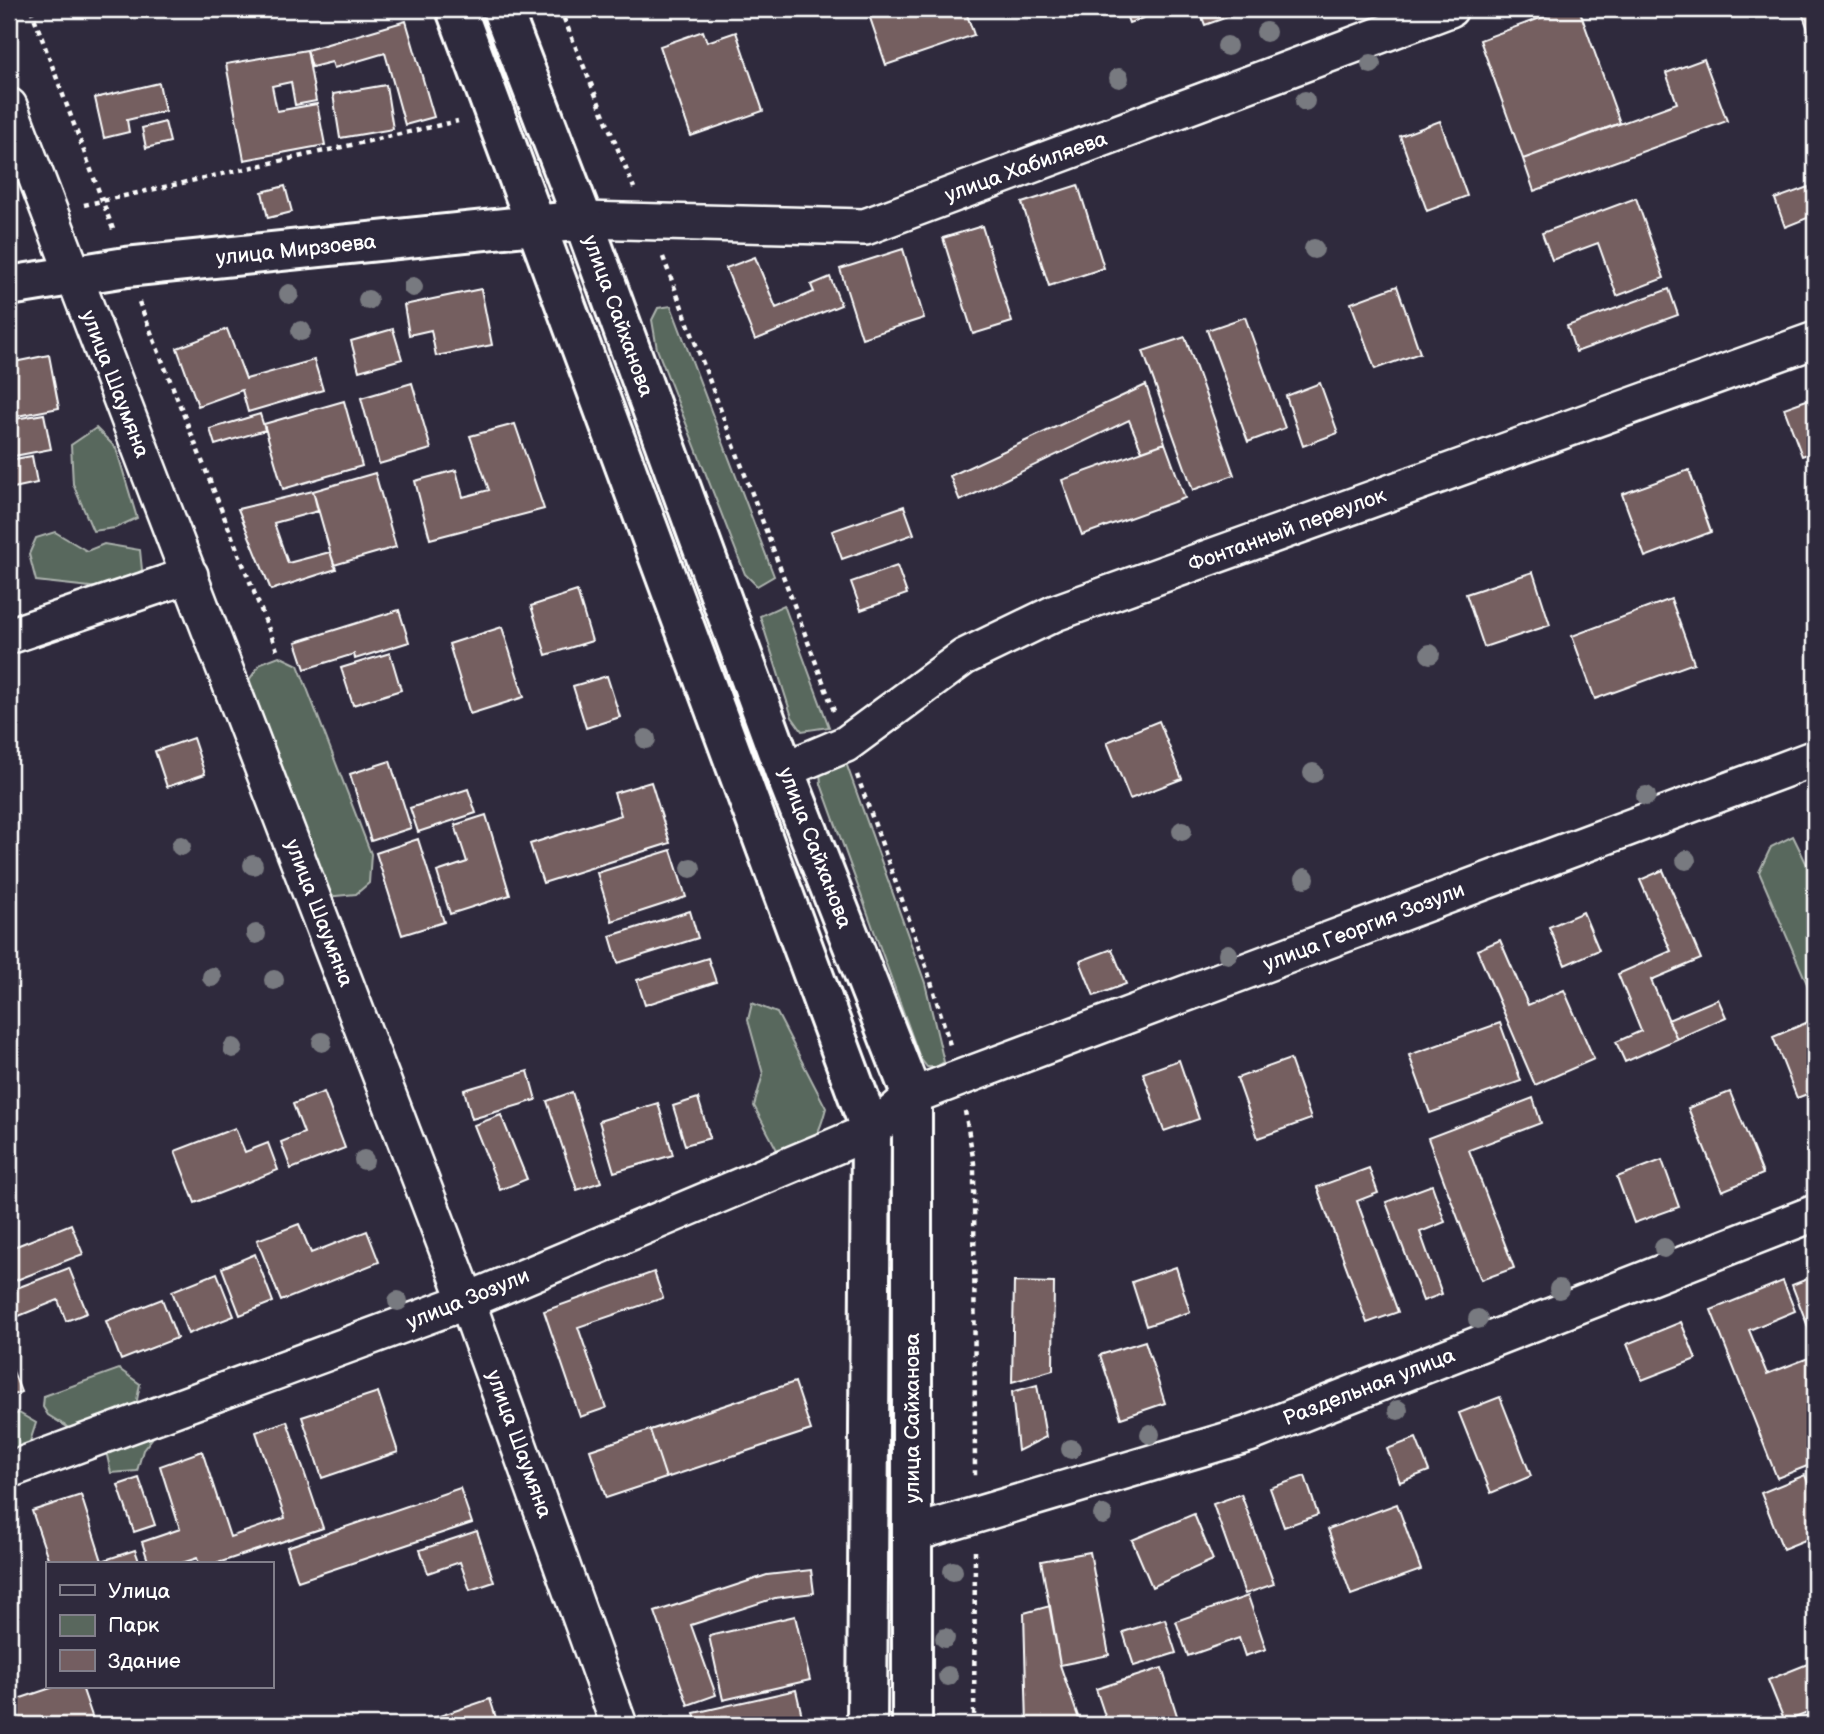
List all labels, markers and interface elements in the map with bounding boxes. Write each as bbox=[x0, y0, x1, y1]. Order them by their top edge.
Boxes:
street label: улица Хабиляева bbox=[941, 126, 1111, 208]
street label: улица Мирзоева bbox=[215, 229, 378, 271]
street label: улица Сайханова bbox=[577, 232, 659, 401]
street label: улица Шаумяна bbox=[75, 307, 155, 462]
street label: Фонтанный переулок bbox=[1185, 483, 1389, 577]
street label: улица Сайханова bbox=[773, 764, 857, 933]
street label: улица Шаумяна bbox=[279, 836, 359, 991]
street label: улица Георгия Зозули bbox=[1260, 877, 1468, 977]
street label: улица Зозули bbox=[403, 1263, 533, 1335]
street label: улица Сайханова bbox=[900, 1332, 925, 1503]
street label: Раздельная улица bbox=[1279, 1342, 1459, 1431]
street label: улица Шаумяна bbox=[481, 1366, 558, 1522]
legend bbox=[46, 1562, 273, 1688]
text: Улица bbox=[108, 1579, 171, 1604]
text: Парк bbox=[108, 1613, 159, 1638]
text: Здание bbox=[108, 1649, 181, 1674]

